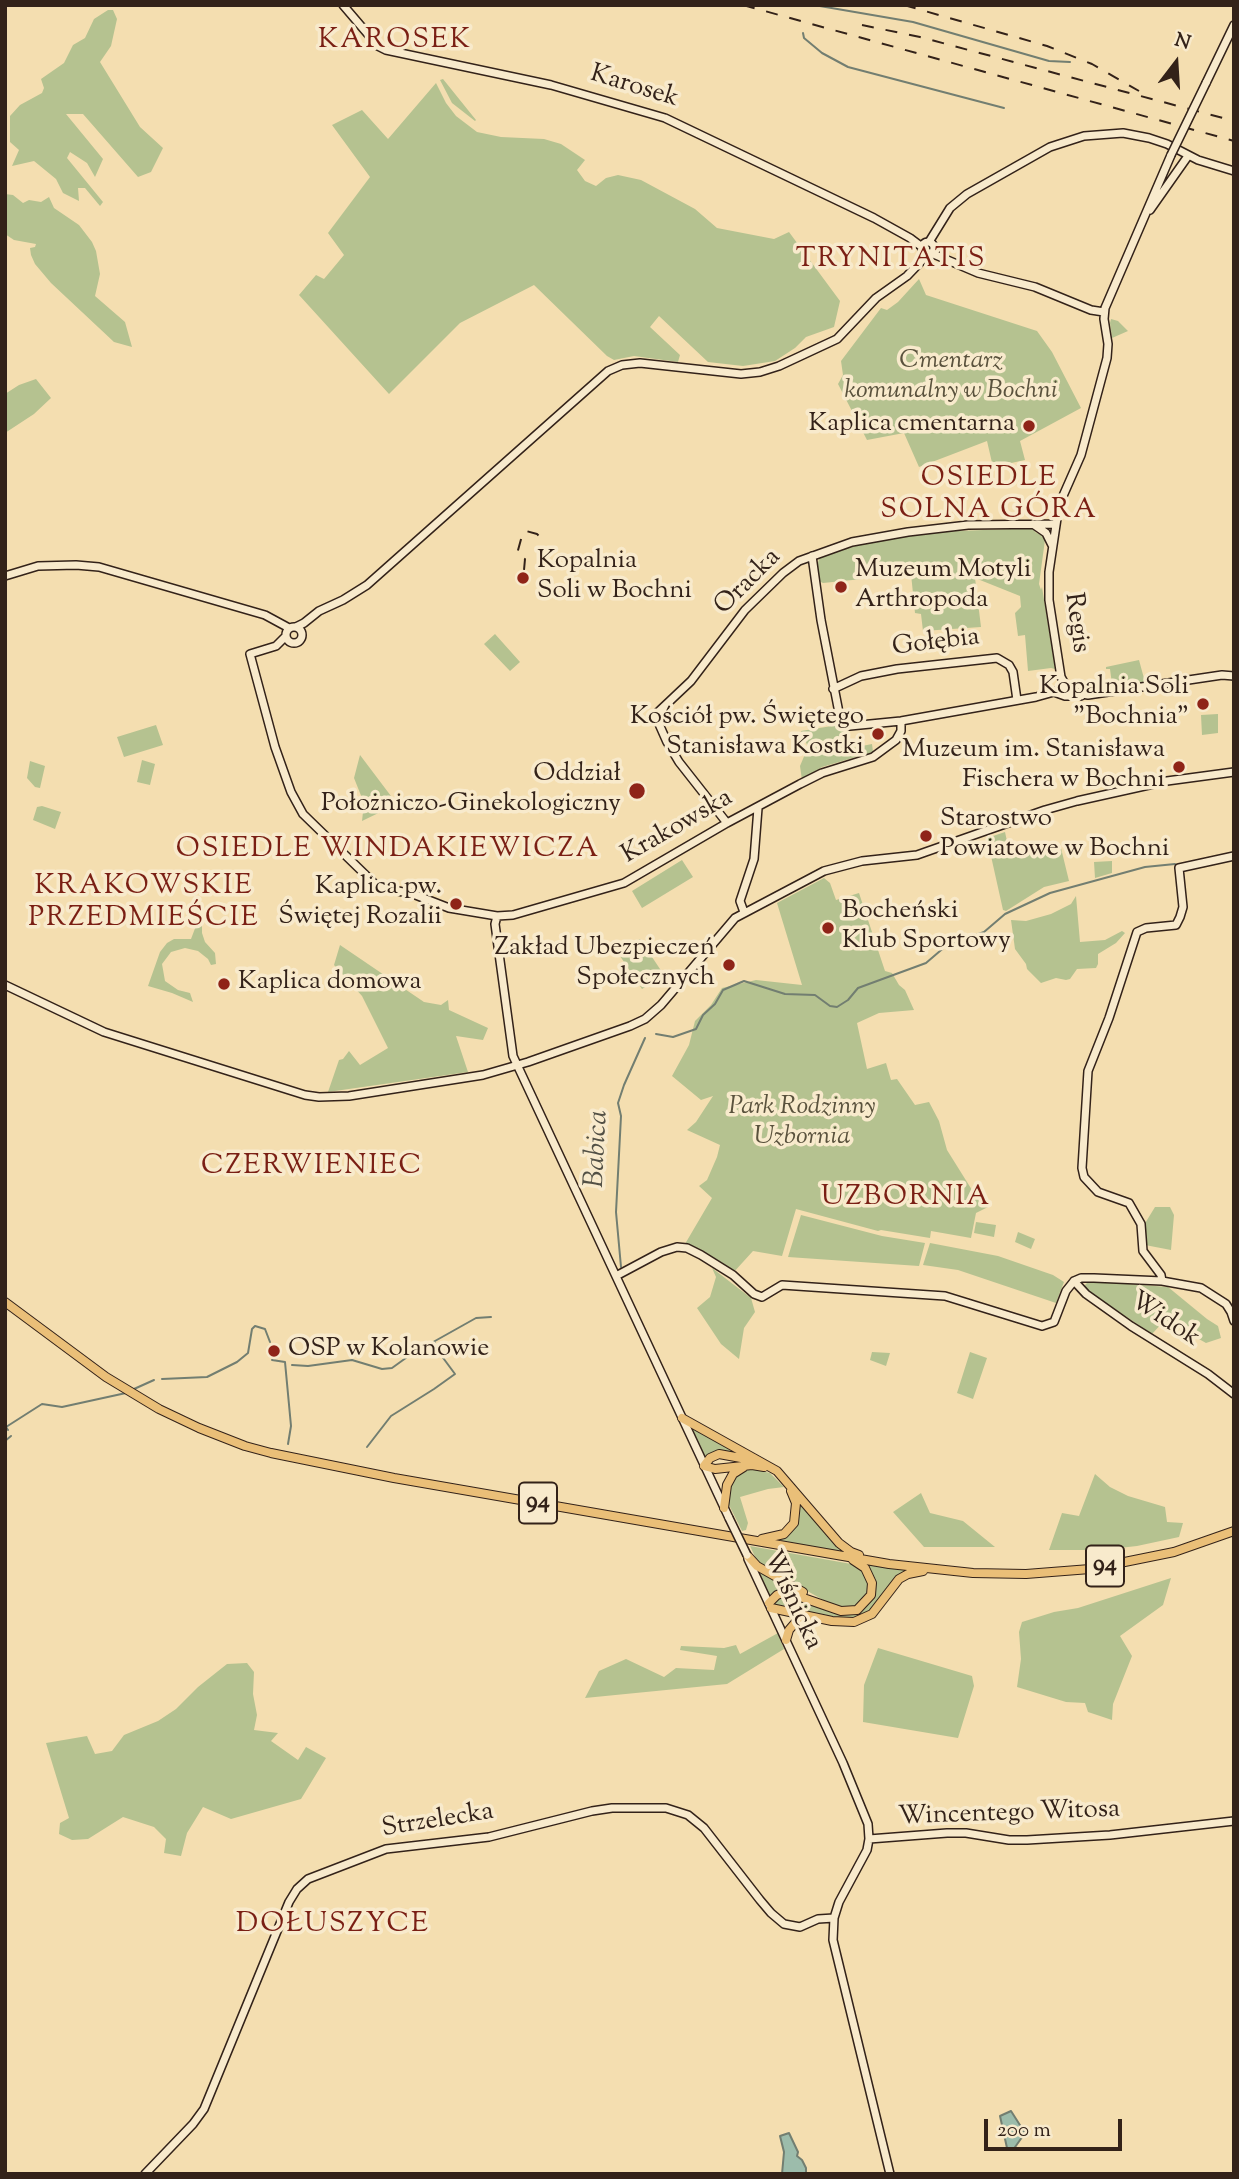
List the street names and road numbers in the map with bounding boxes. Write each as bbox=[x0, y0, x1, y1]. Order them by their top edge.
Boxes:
street label: Karosek bbox=[586, 60, 682, 116]
street label: Oracka bbox=[709, 543, 789, 623]
street label: Regis bbox=[1055, 591, 1095, 655]
street label: Gołębia bbox=[890, 623, 982, 665]
street label: Krakowska bbox=[617, 784, 739, 872]
street label: Widok bbox=[1123, 1287, 1205, 1355]
road number: 94 bbox=[519, 1483, 557, 1524]
road number: 94 bbox=[1086, 1546, 1124, 1586]
street label: Wiśnicka bbox=[755, 1547, 827, 1655]
street label: Wincentego Witosa bbox=[897, 1796, 1121, 1834]
street label: Strzelecka bbox=[380, 1798, 496, 1846]

